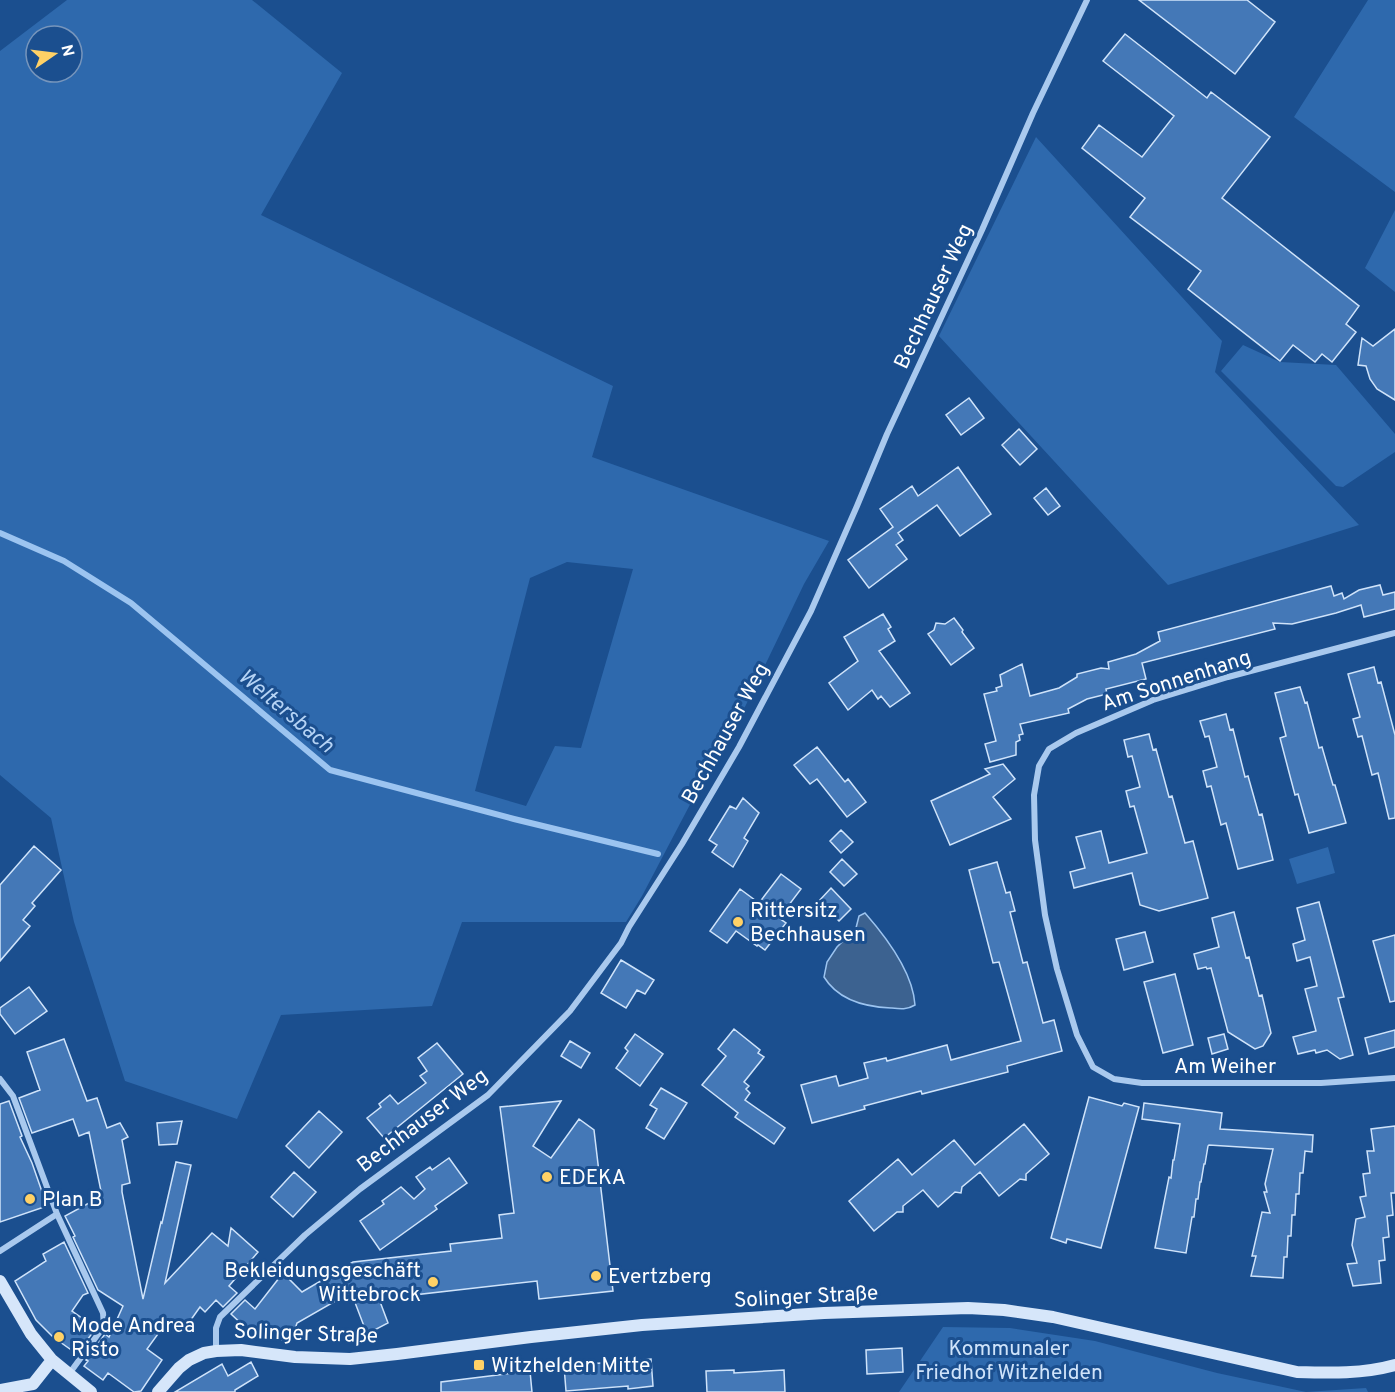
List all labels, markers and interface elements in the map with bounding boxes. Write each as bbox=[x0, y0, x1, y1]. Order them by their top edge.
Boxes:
north arrow bbox=[24, 24, 84, 84]
text: N bbox=[56, 43, 78, 59]
street label: Bechhauser Weg bbox=[889, 220, 980, 374]
street label: Am Sonnenhang bbox=[1098, 645, 1255, 718]
street label: Bechhauser Weg bbox=[676, 658, 776, 809]
water label: Weltersbach bbox=[232, 664, 339, 760]
place label: Rittersitz Bechhausen bbox=[750, 898, 866, 949]
marker: Rittersitz Bechhausen bbox=[731, 915, 745, 929]
street label: Am Weiher bbox=[1174, 1054, 1276, 1081]
street label: Bechhauser Weg bbox=[352, 1063, 494, 1179]
place label: EDEKA bbox=[559, 1165, 626, 1192]
marker: EDEKA bbox=[540, 1170, 554, 1184]
place label: Plan B bbox=[42, 1187, 103, 1214]
marker: Plan B bbox=[23, 1192, 37, 1206]
place label: Bekleidungsgeschäft Wittebrock bbox=[224, 1258, 421, 1309]
place label: Evertzberg bbox=[608, 1264, 712, 1291]
marker: Evertzberg bbox=[589, 1269, 603, 1283]
marker: Bekleidungsgeschäft Wittebrock bbox=[426, 1275, 440, 1289]
street label: Solinger Straße bbox=[733, 1280, 879, 1315]
place label: Mode Andrea Risto bbox=[71, 1313, 195, 1364]
street label: Solinger Straße bbox=[233, 1318, 379, 1351]
marker: Mode Andrea Risto bbox=[52, 1330, 66, 1344]
park label: Kommunaler Friedhof Witzhelden bbox=[915, 1336, 1103, 1387]
place label: Witzhelden Mitte bbox=[491, 1353, 650, 1380]
marker: Witzhelden Mitte bbox=[472, 1358, 486, 1372]

